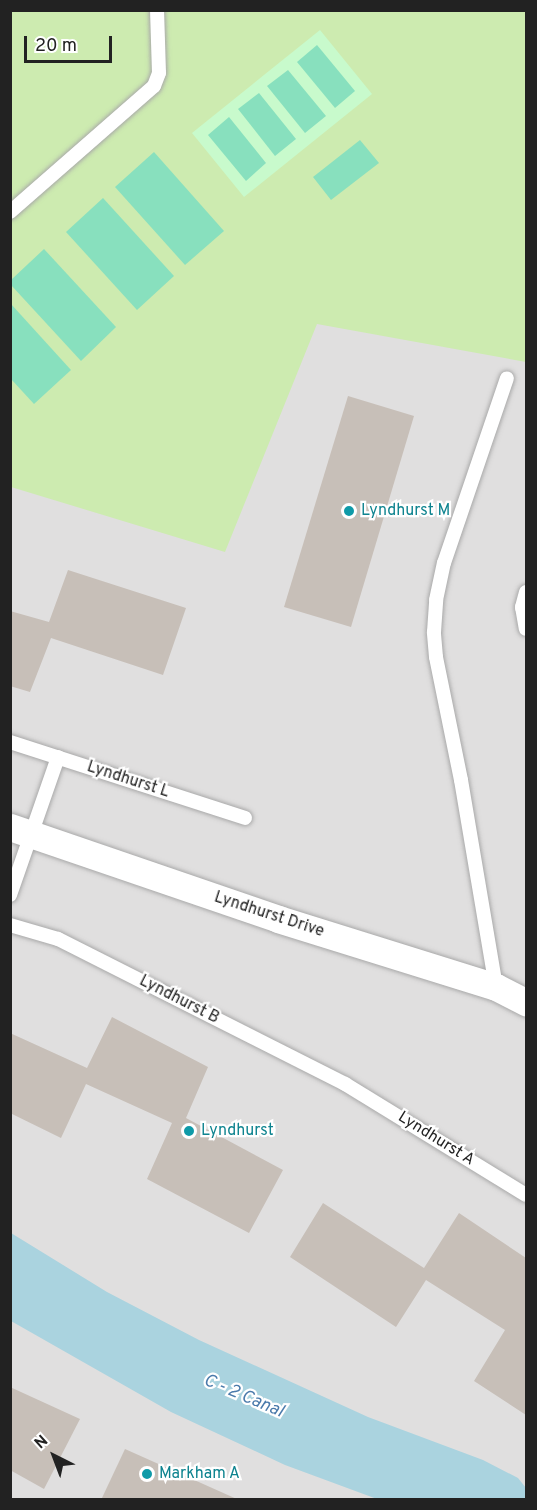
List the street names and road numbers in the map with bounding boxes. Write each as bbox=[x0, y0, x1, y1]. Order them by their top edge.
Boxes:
street label: Lyndhurst L bbox=[84, 758, 172, 802]
street label: Lyndhurst Drive bbox=[212, 888, 326, 942]
street label: Lyndhurst B bbox=[136, 972, 222, 1028]
street label: Lyndhurst A bbox=[394, 1108, 478, 1170]

